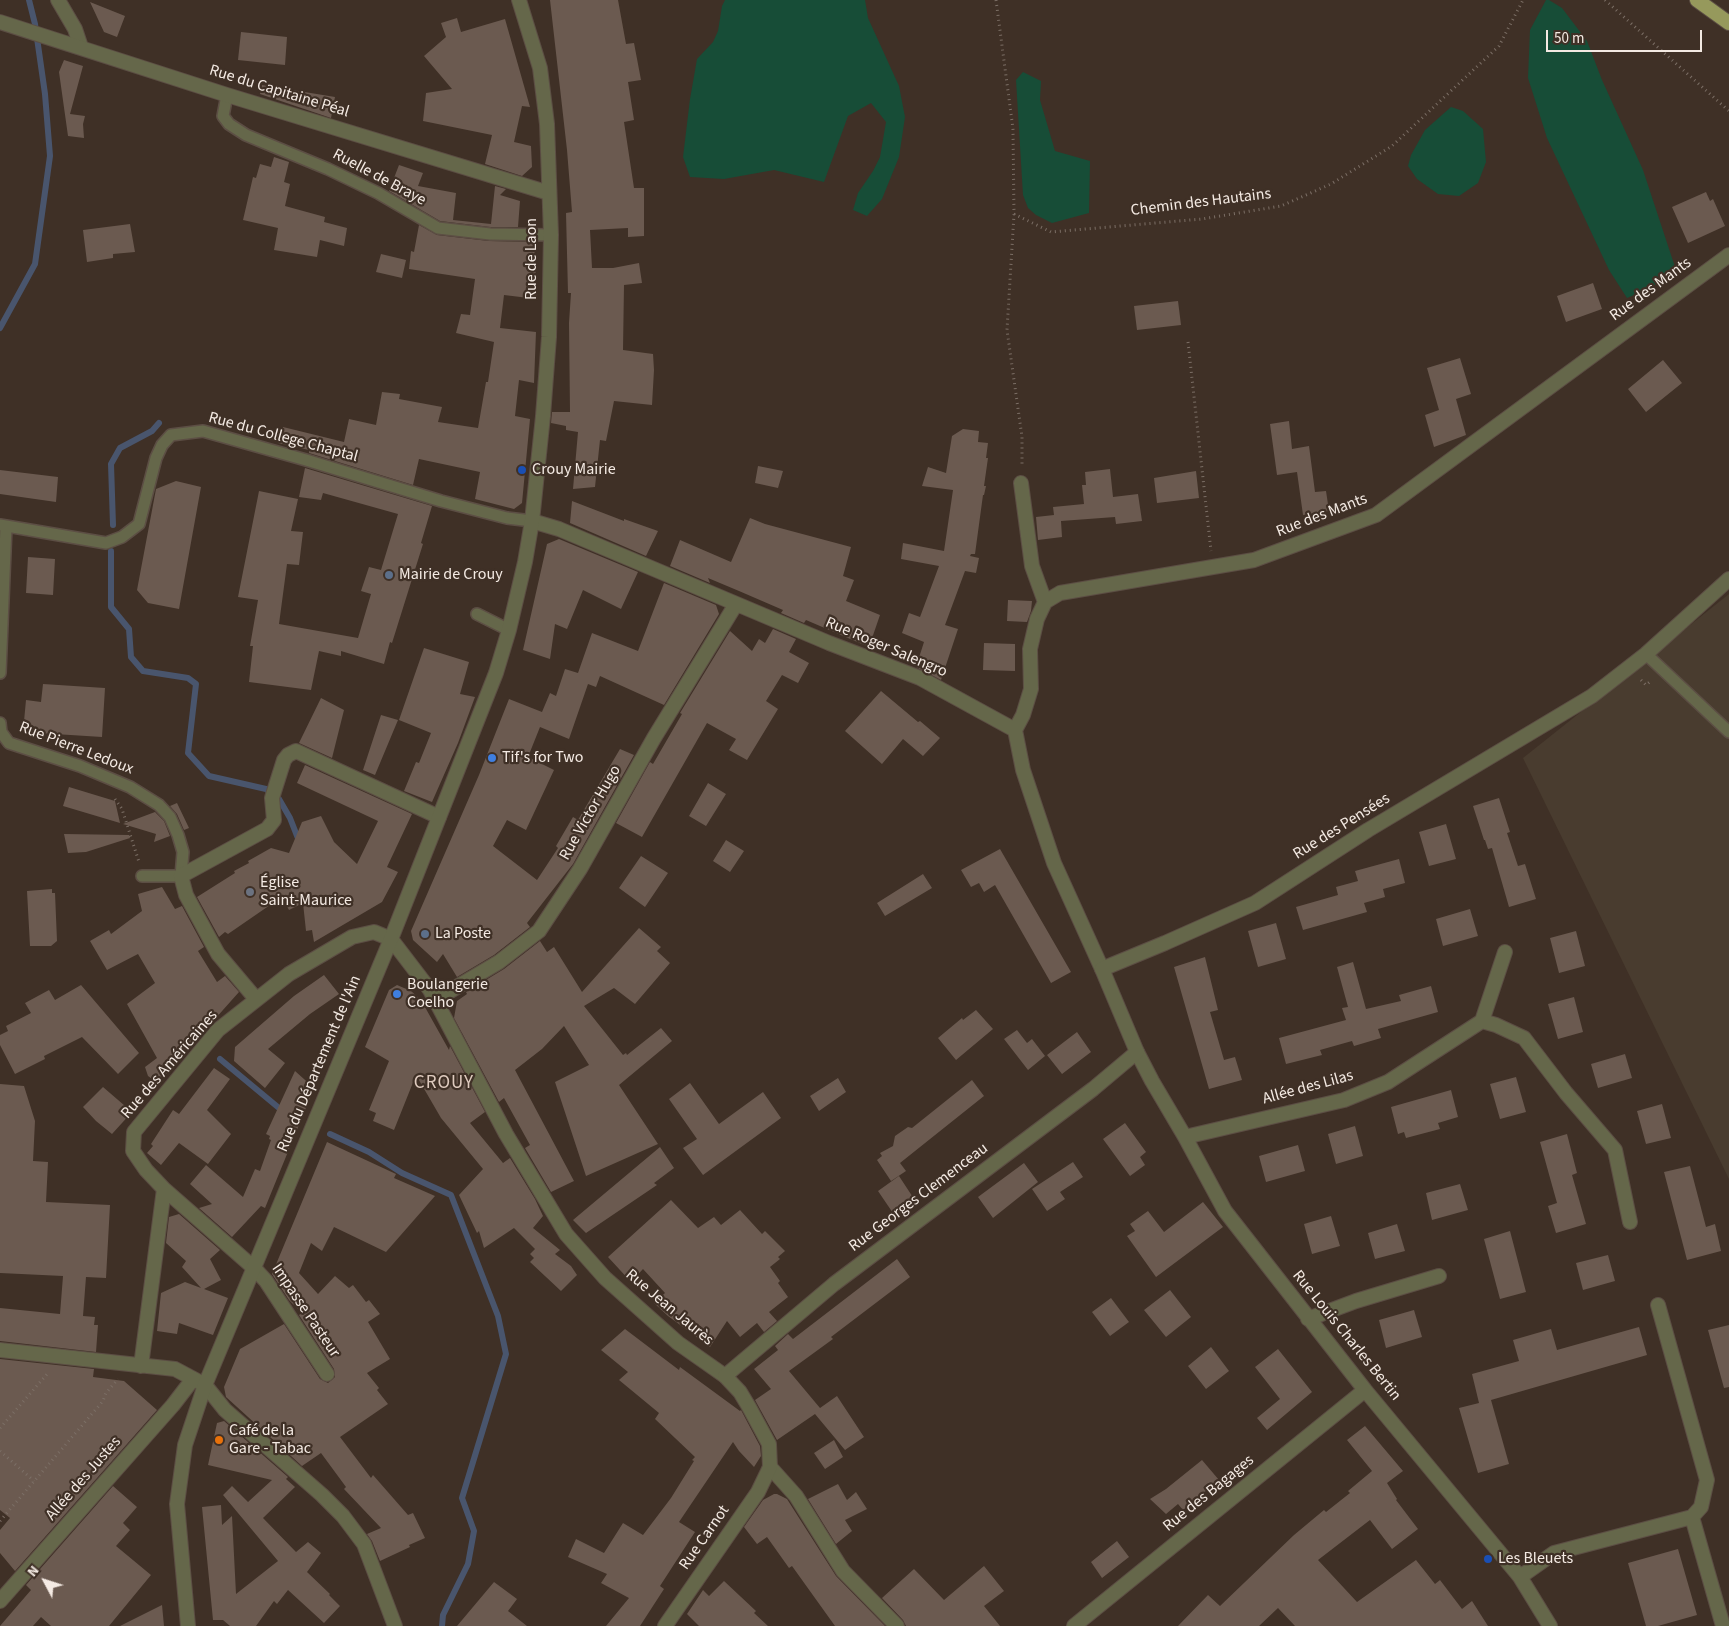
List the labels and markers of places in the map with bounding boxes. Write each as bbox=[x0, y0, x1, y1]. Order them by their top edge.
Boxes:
place label: Crouy Mairie bbox=[532, 460, 616, 480]
marker: Crouy Mairie bbox=[516, 464, 528, 476]
place label: Mairie de Crouy bbox=[399, 565, 503, 585]
marker: Mairie de Crouy bbox=[383, 569, 395, 581]
place label: Tif's for Two bbox=[502, 748, 583, 768]
marker: Tif's for Two bbox=[486, 752, 498, 764]
place label: Église Saint-Maurice bbox=[260, 873, 352, 911]
marker: Église Saint-Maurice bbox=[244, 886, 256, 898]
place label: La Poste bbox=[435, 924, 491, 944]
marker: La Poste bbox=[419, 928, 431, 940]
place label: Boulangerie Coelho bbox=[407, 975, 488, 1013]
marker: Boulangerie Coelho bbox=[391, 988, 403, 1000]
place label: Café de la Gare - Tabac bbox=[229, 1421, 311, 1459]
marker: Café de la Gare - Tabac bbox=[213, 1434, 225, 1446]
place label: Les Bleuets bbox=[1498, 1549, 1573, 1569]
marker: Les Bleuets bbox=[1482, 1553, 1494, 1565]

